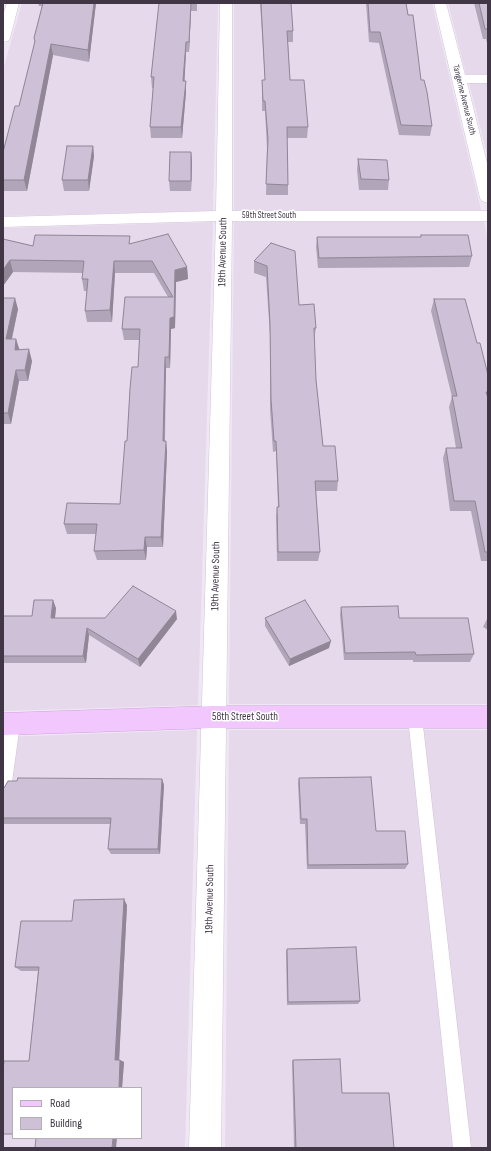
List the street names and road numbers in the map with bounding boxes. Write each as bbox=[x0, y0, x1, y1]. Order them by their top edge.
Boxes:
street label: Tangerine Avenue South bbox=[450, 64, 478, 136]
street label: 59th Street South bbox=[242, 211, 296, 221]
street label: 19th Avenue South bbox=[216, 217, 230, 287]
street label: 19th Avenue South bbox=[209, 541, 223, 611]
street label: 58th Street South bbox=[212, 710, 278, 724]
street label: 19th Avenue South bbox=[203, 864, 217, 934]

